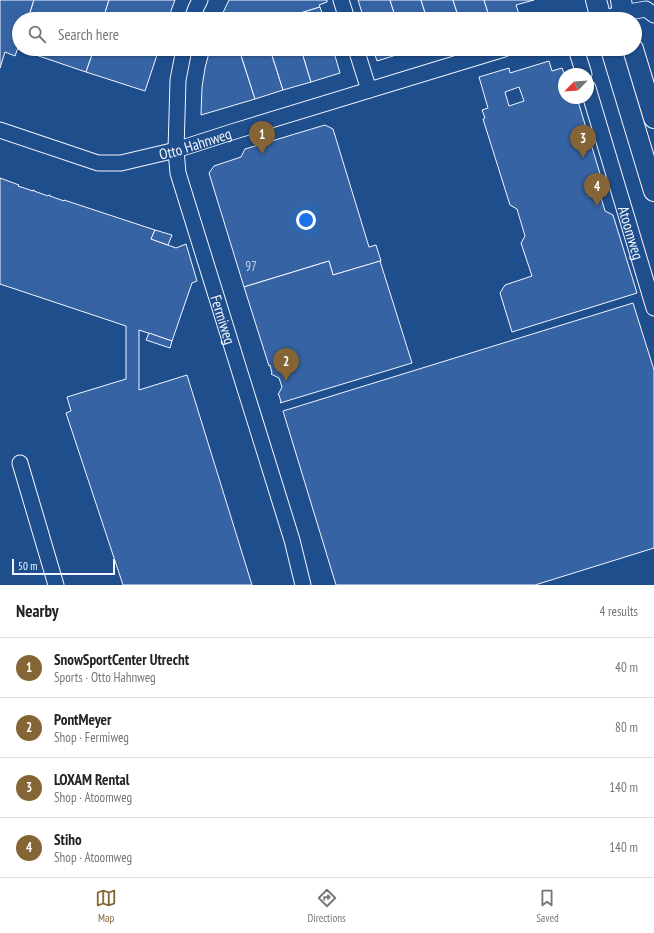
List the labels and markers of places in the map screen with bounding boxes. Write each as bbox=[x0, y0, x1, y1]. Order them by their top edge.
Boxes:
pin: 1 bbox=[249, 121, 275, 154]
pin: 3 bbox=[570, 125, 596, 158]
pin: 4 bbox=[584, 173, 610, 206]
pin: 2 bbox=[273, 348, 299, 381]

